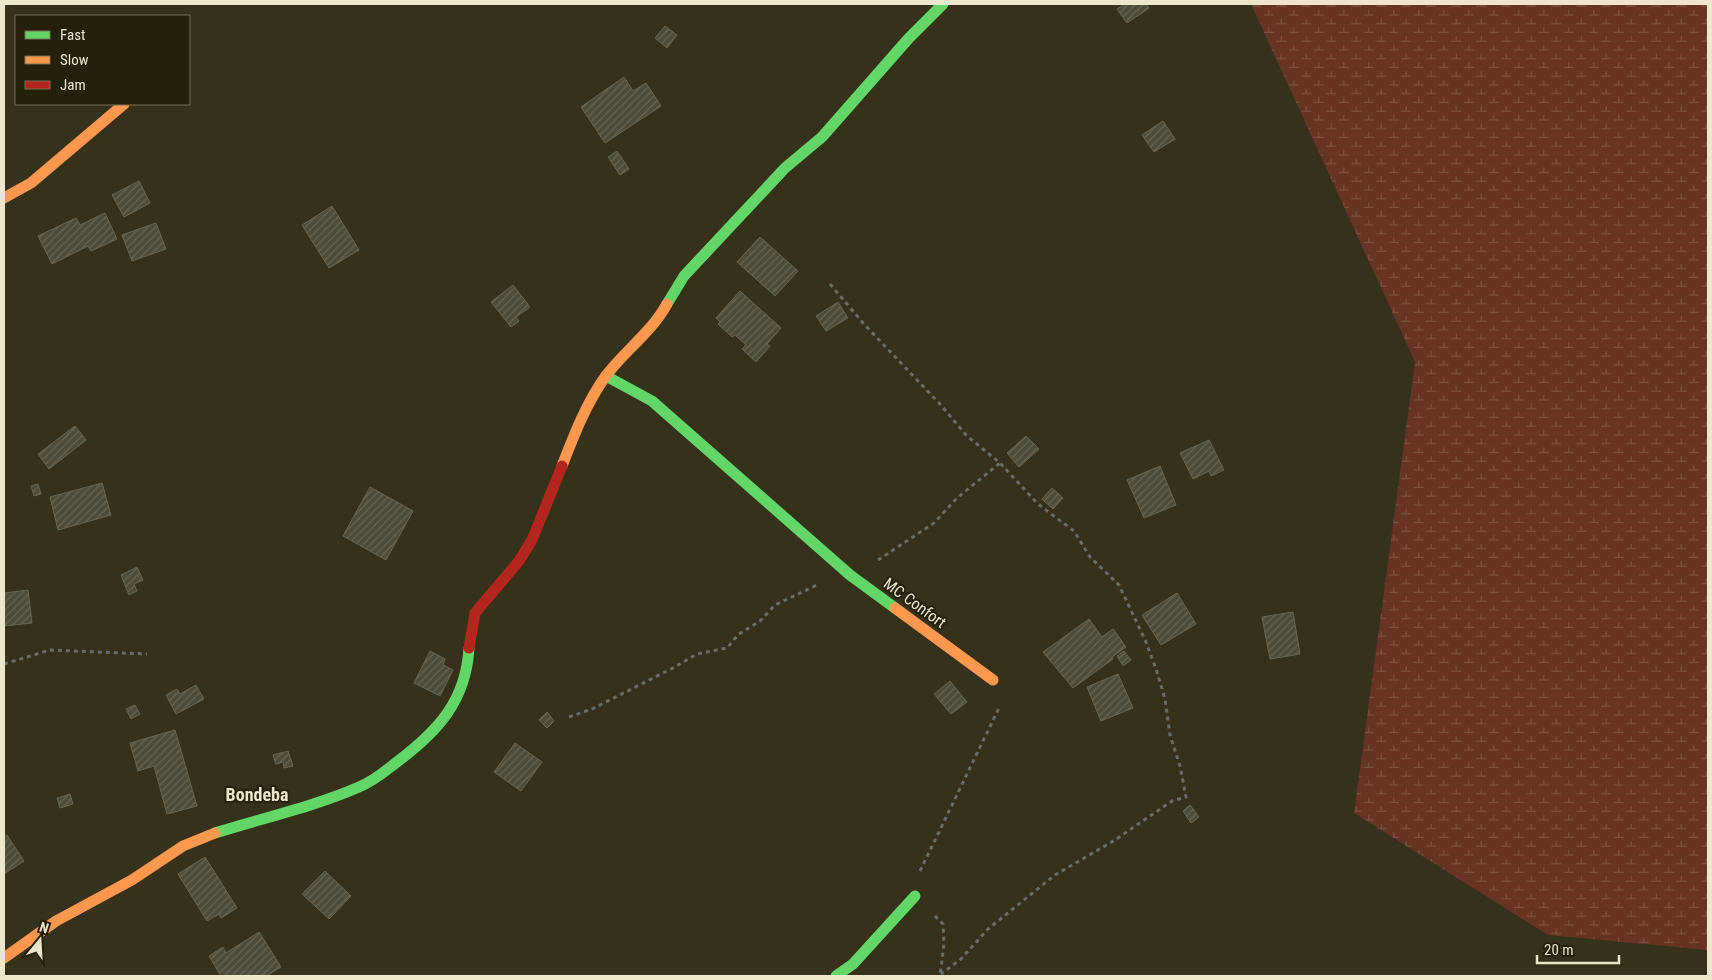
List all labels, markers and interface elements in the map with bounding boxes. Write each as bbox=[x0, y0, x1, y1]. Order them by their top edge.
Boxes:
legend bbox=[15, 15, 190, 105]
text: Fast bbox=[60, 26, 85, 44]
text: Slow bbox=[60, 51, 89, 69]
text: Jam bbox=[60, 76, 86, 94]
street label: MC Confort bbox=[880, 574, 950, 632]
district label: Bondeba bbox=[226, 784, 288, 805]
north arrow bbox=[15, 915, 65, 965]
text: N bbox=[37, 919, 51, 937]
scale bar bbox=[1537, 932, 1620, 964]
text: 20 m bbox=[1544, 941, 1574, 959]

